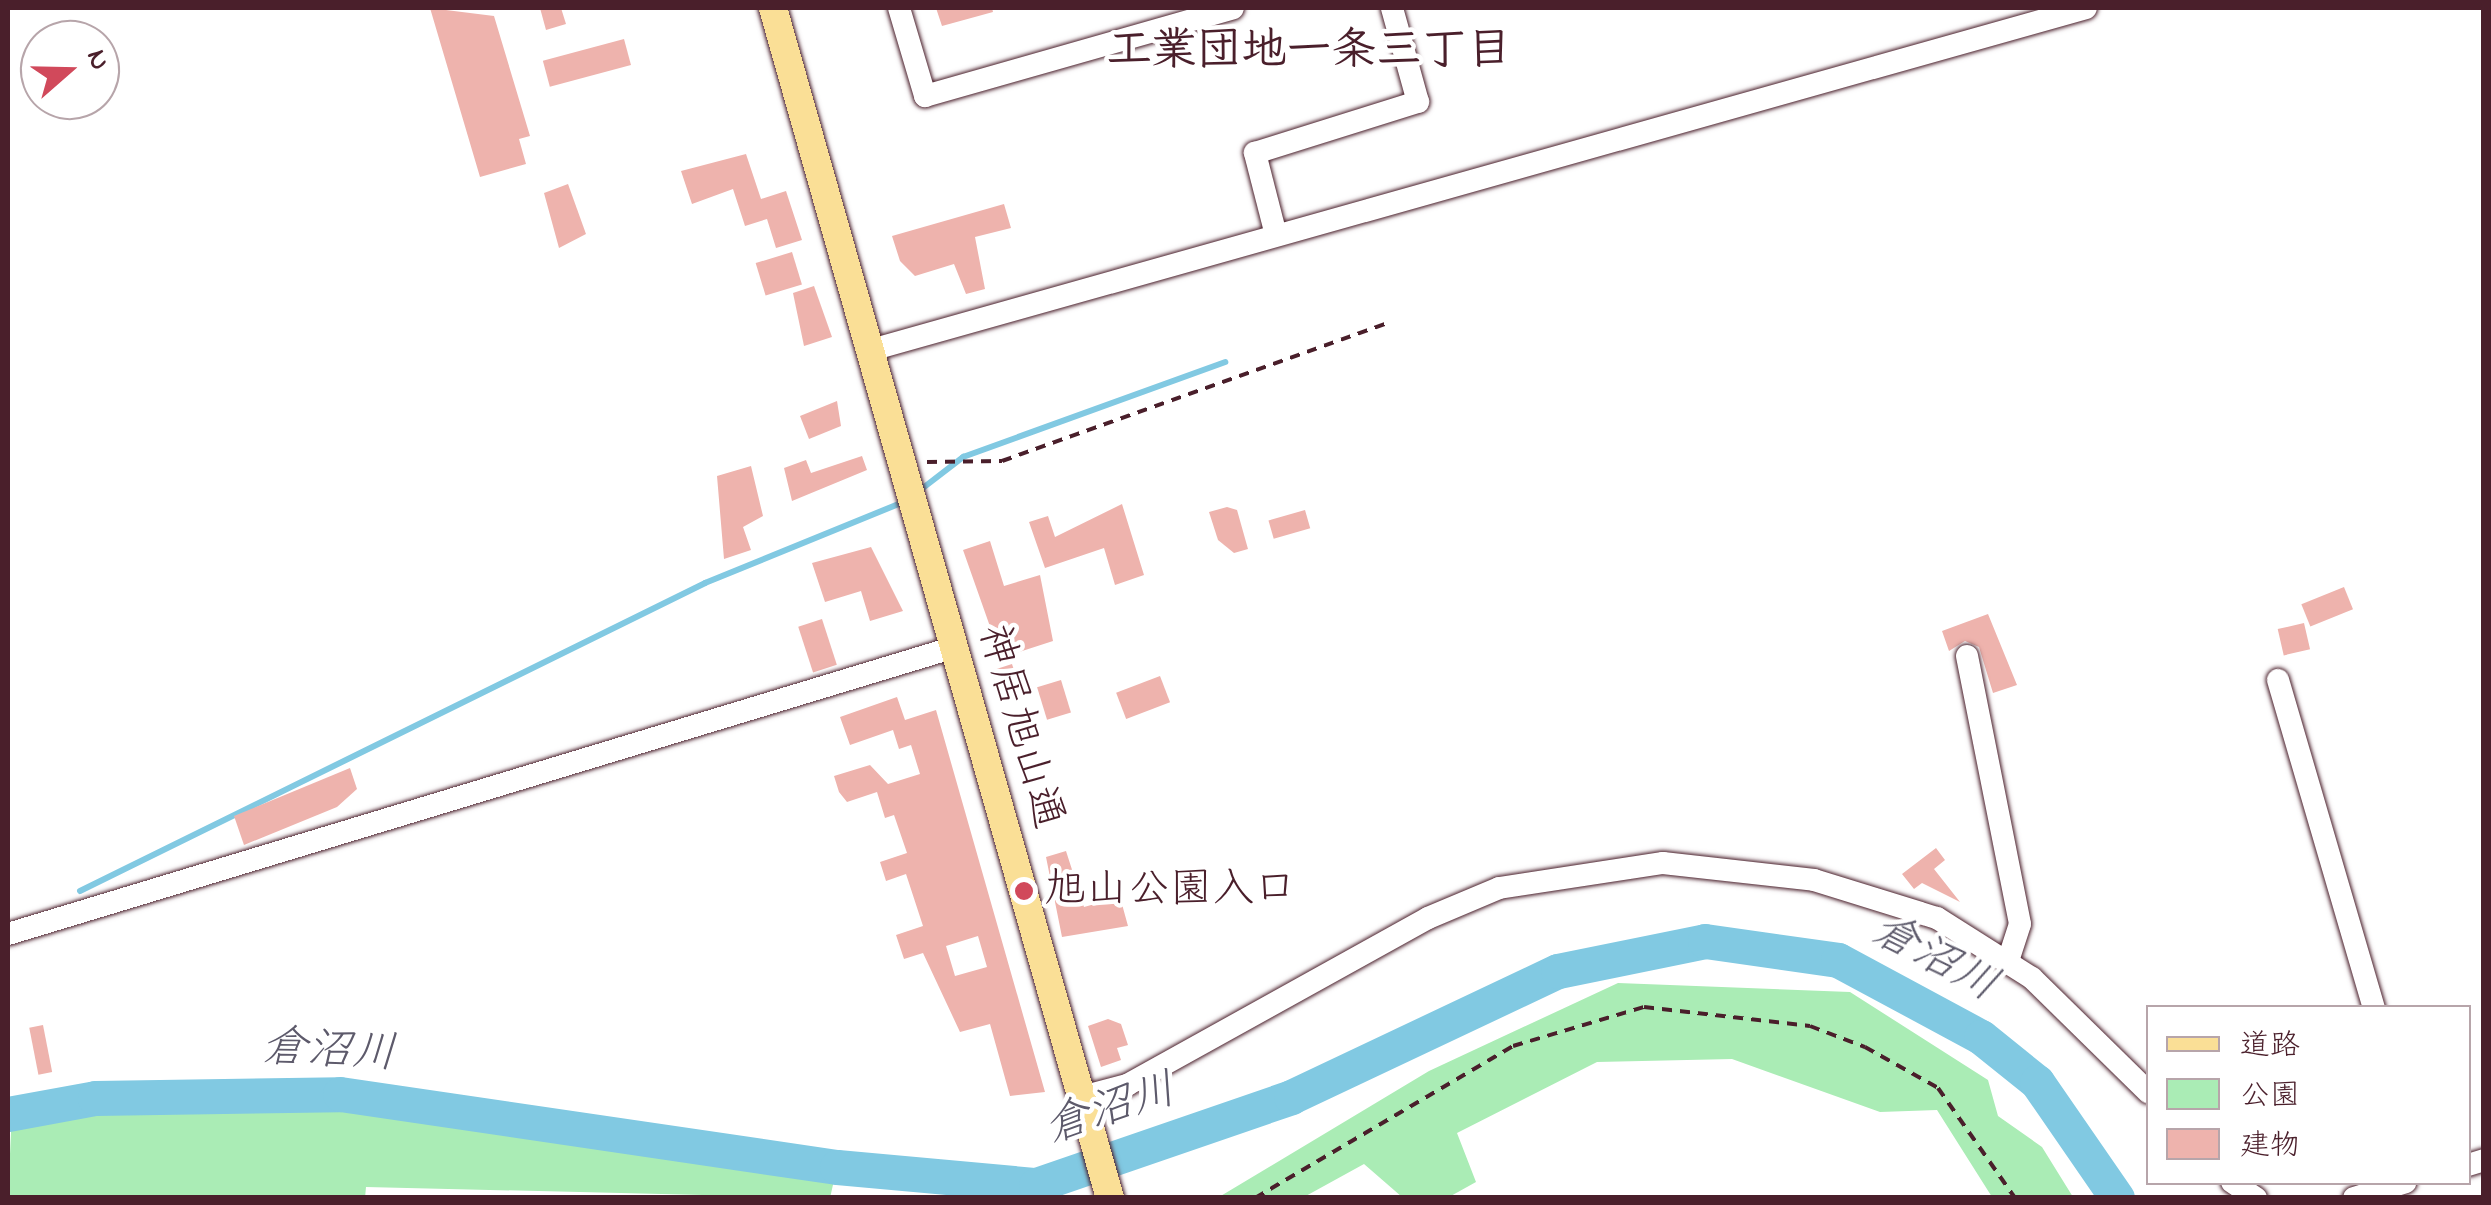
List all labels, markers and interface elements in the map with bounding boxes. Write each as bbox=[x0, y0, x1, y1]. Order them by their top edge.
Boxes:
north arrow bbox=[20, 20, 120, 120]
district label: 工業団地一条三丁目 bbox=[1107, 26, 1511, 80]
text: N bbox=[74, 44, 119, 76]
street label: 神居旭山通 bbox=[966, 619, 1072, 835]
place label: 旭山公園入口 bbox=[1044, 866, 1296, 916]
marker: 旭山公園入口 bbox=[1013, 880, 1035, 902]
water label: 倉沼川 bbox=[1862, 904, 2006, 1016]
legend bbox=[2146, 1005, 2471, 1185]
water label: 倉沼川 bbox=[260, 1023, 398, 1083]
text: 道路 bbox=[2240, 1025, 2300, 1069]
water label: 倉沼川 bbox=[1038, 1064, 1184, 1158]
text: 公園 bbox=[2240, 1075, 2300, 1119]
text: 建物 bbox=[2240, 1125, 2300, 1169]

